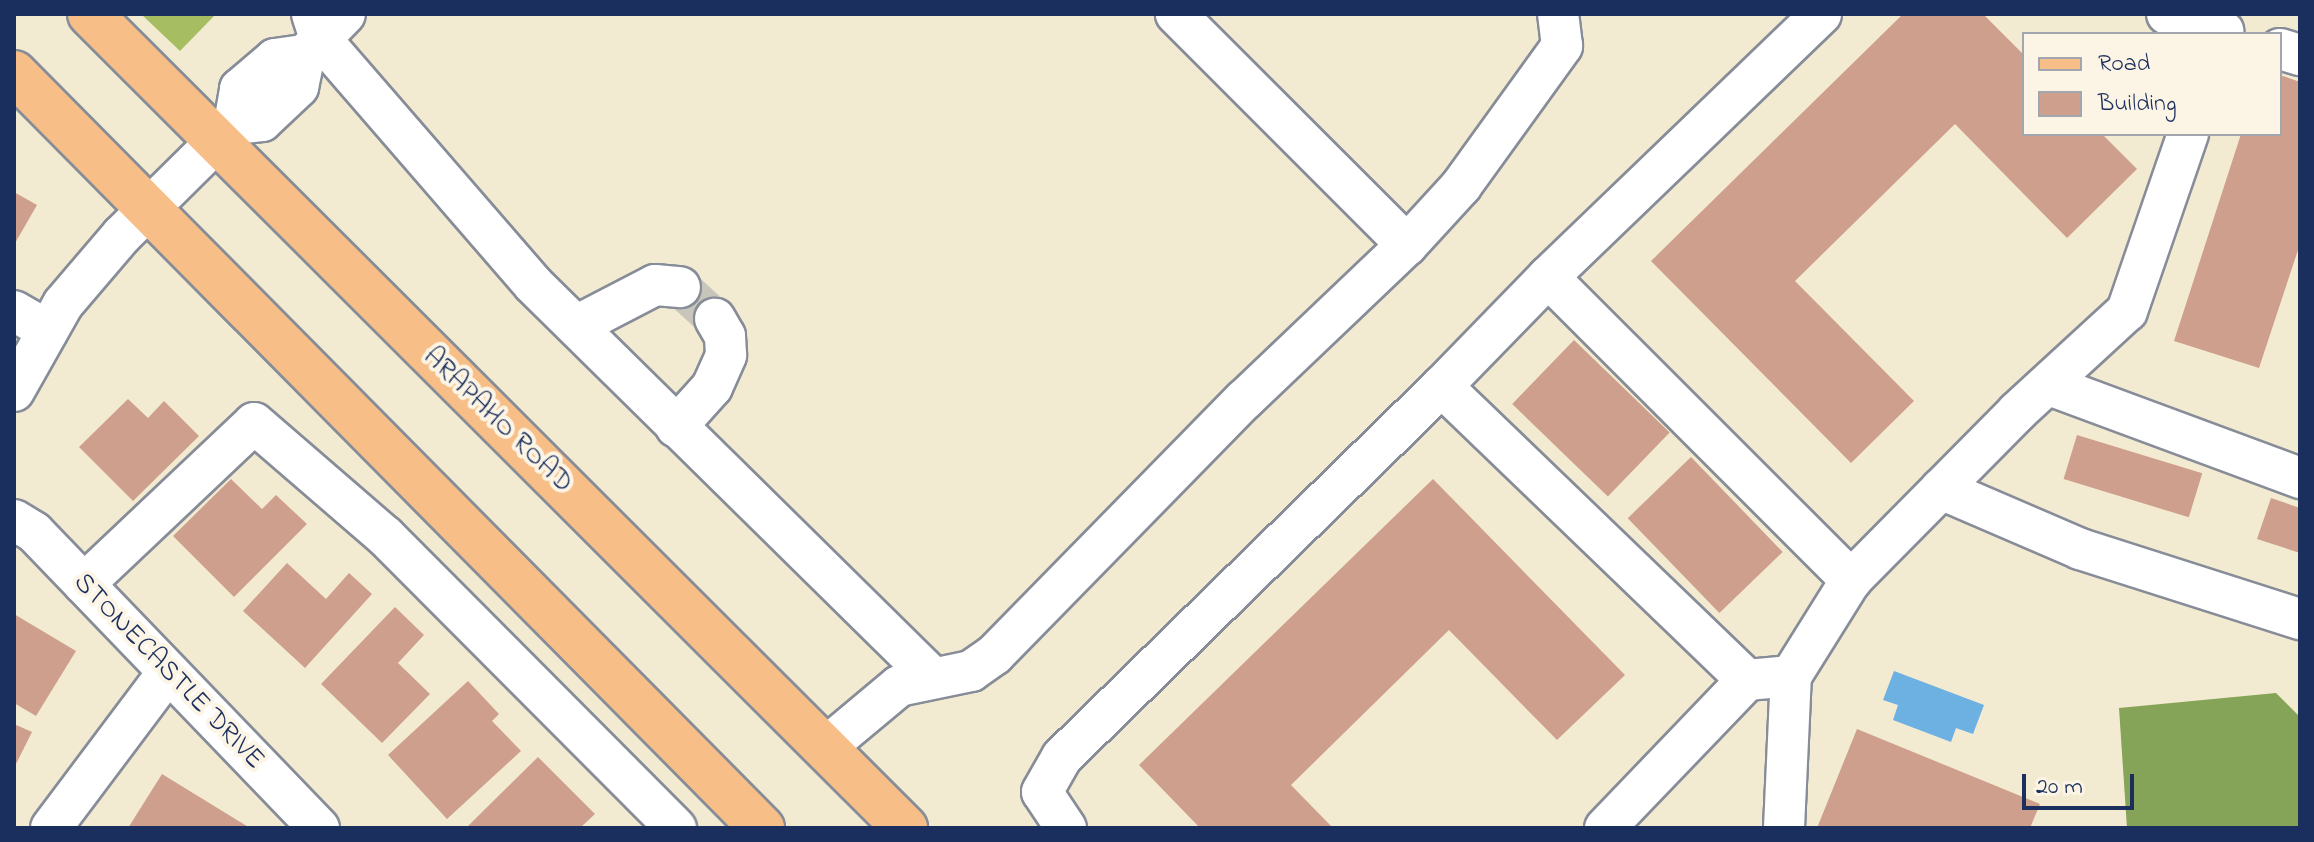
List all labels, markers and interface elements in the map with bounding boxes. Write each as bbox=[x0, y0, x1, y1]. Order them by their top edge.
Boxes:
legend bbox=[2022, 32, 2282, 136]
text: Road bbox=[2098, 47, 2150, 82]
text: Building bbox=[2098, 87, 2177, 122]
street label: ARAPAHO ROAD bbox=[415, 341, 579, 501]
street label: STONECASTLE DRIVE bbox=[65, 567, 271, 777]
scale bar bbox=[2026, 758, 2138, 808]
text: 20 m bbox=[2036, 770, 2083, 805]

